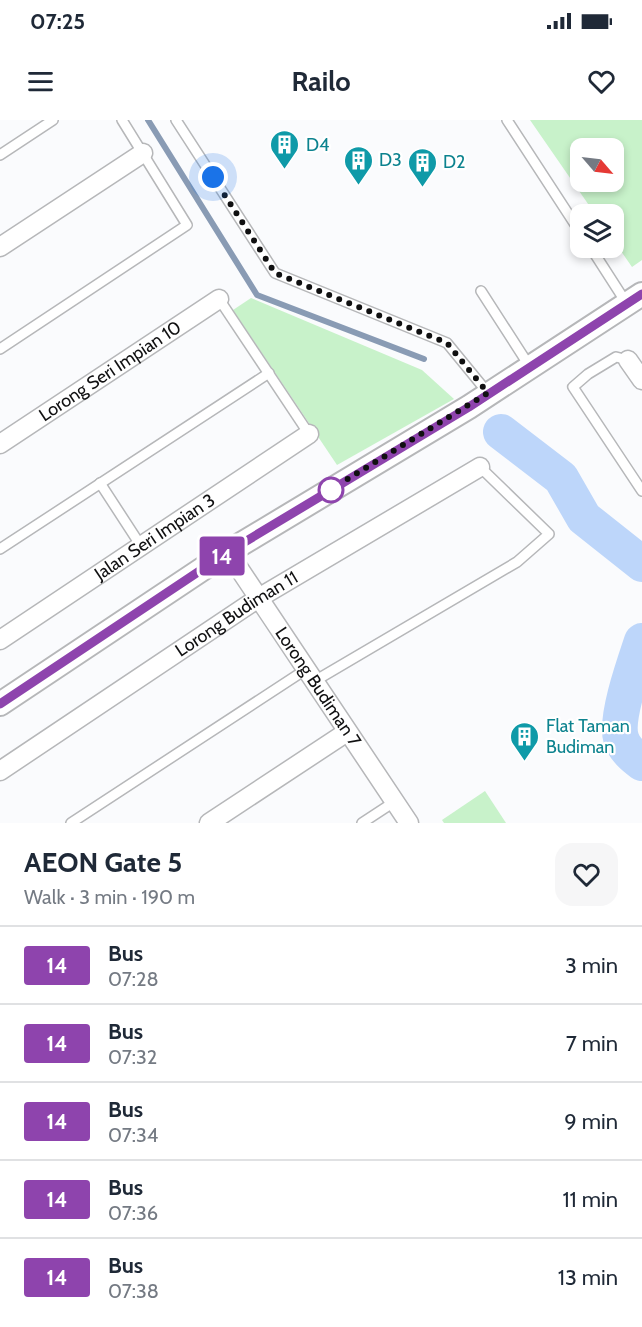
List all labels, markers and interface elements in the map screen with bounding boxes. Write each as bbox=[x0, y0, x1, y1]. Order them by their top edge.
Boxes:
text: 07:25 bbox=[30, 8, 85, 35]
icon: menu bbox=[24, 65, 57, 98]
text: Railo bbox=[291, 65, 351, 98]
icon: heart bbox=[585, 65, 618, 98]
building icon: D4 bbox=[269, 129, 301, 171]
place label: D4 bbox=[306, 134, 330, 156]
north arrow bbox=[570, 138, 624, 192]
map controls bbox=[570, 138, 624, 258]
building icon: D3 bbox=[342, 144, 374, 186]
building icon: D2 bbox=[406, 146, 438, 188]
place label: D3 bbox=[379, 149, 402, 171]
place label: D2 bbox=[443, 151, 466, 173]
your location bbox=[198, 162, 228, 192]
button: layers bbox=[570, 204, 624, 258]
street label: Lorong Seri Impian 10 bbox=[35, 316, 185, 426]
unlabelled marker bbox=[318, 477, 344, 503]
street label: Jalan Seri Impian 3 bbox=[90, 489, 219, 585]
line badge: 14 bbox=[195, 536, 249, 576]
text: 14 bbox=[212, 544, 232, 569]
street label: Lorong Budiman 11 bbox=[171, 566, 302, 662]
street label: Lorong Budiman 7 bbox=[270, 623, 366, 751]
place label: Flat Taman Budiman bbox=[546, 715, 630, 758]
building icon: Flat Taman Budiman bbox=[509, 720, 541, 762]
button: heart bbox=[555, 843, 618, 906]
text: AEON Gate 5 bbox=[24, 845, 182, 879]
text: Walk · 3 min · 190 m bbox=[24, 885, 195, 909]
text: Bus bbox=[108, 940, 143, 967]
text: 3 min bbox=[565, 952, 618, 979]
text: 14 bbox=[47, 953, 67, 978]
text: 07:28 bbox=[108, 967, 159, 991]
text: Bus bbox=[108, 1018, 143, 1045]
text: 7 min bbox=[566, 1030, 618, 1057]
text: 14 bbox=[47, 1031, 67, 1056]
text: 07:32 bbox=[108, 1045, 157, 1069]
text: Bus bbox=[108, 1096, 143, 1123]
text: 9 min bbox=[564, 1108, 618, 1135]
text: 14 bbox=[47, 1109, 67, 1134]
text: 07:34 bbox=[108, 1123, 158, 1147]
text: Bus bbox=[108, 1174, 143, 1201]
text: 11 min bbox=[562, 1186, 618, 1213]
text: 14 bbox=[47, 1187, 67, 1212]
text: 07:36 bbox=[108, 1201, 158, 1225]
text: Bus bbox=[108, 1252, 143, 1279]
text: 13 min bbox=[558, 1264, 618, 1291]
text: 14 bbox=[47, 1265, 67, 1290]
text: 07:38 bbox=[108, 1279, 159, 1303]

